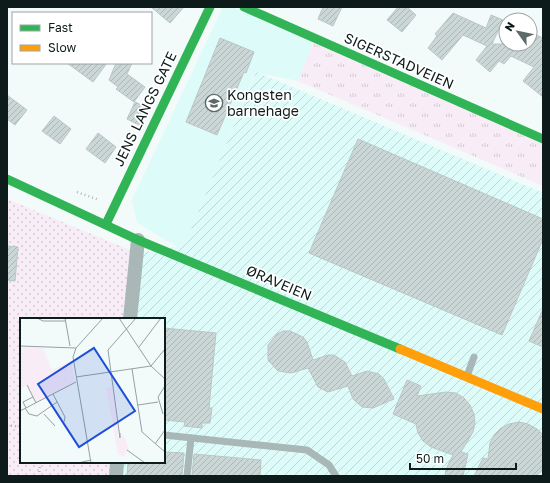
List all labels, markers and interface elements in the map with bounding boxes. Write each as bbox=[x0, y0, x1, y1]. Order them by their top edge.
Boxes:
legend bbox=[12, 12, 152, 64]
north arrow bbox=[498, 12, 538, 52]
text: N bbox=[501, 19, 517, 33]
text: Fast bbox=[48, 20, 73, 35]
street label: SIGERSTADVEIEN bbox=[342, 29, 457, 92]
text: Slow bbox=[48, 40, 76, 55]
street label: JENS LANGS GATE bbox=[109, 49, 180, 169]
place label: Kongsten barnehage bbox=[227, 86, 299, 119]
school or university icon: Kongsten barnehage bbox=[204, 93, 224, 113]
street label: ØRAVEIEN bbox=[244, 261, 315, 304]
inset map bbox=[20, 318, 165, 463]
scale bar bbox=[410, 445, 516, 471]
text: 50 m bbox=[416, 451, 444, 466]

